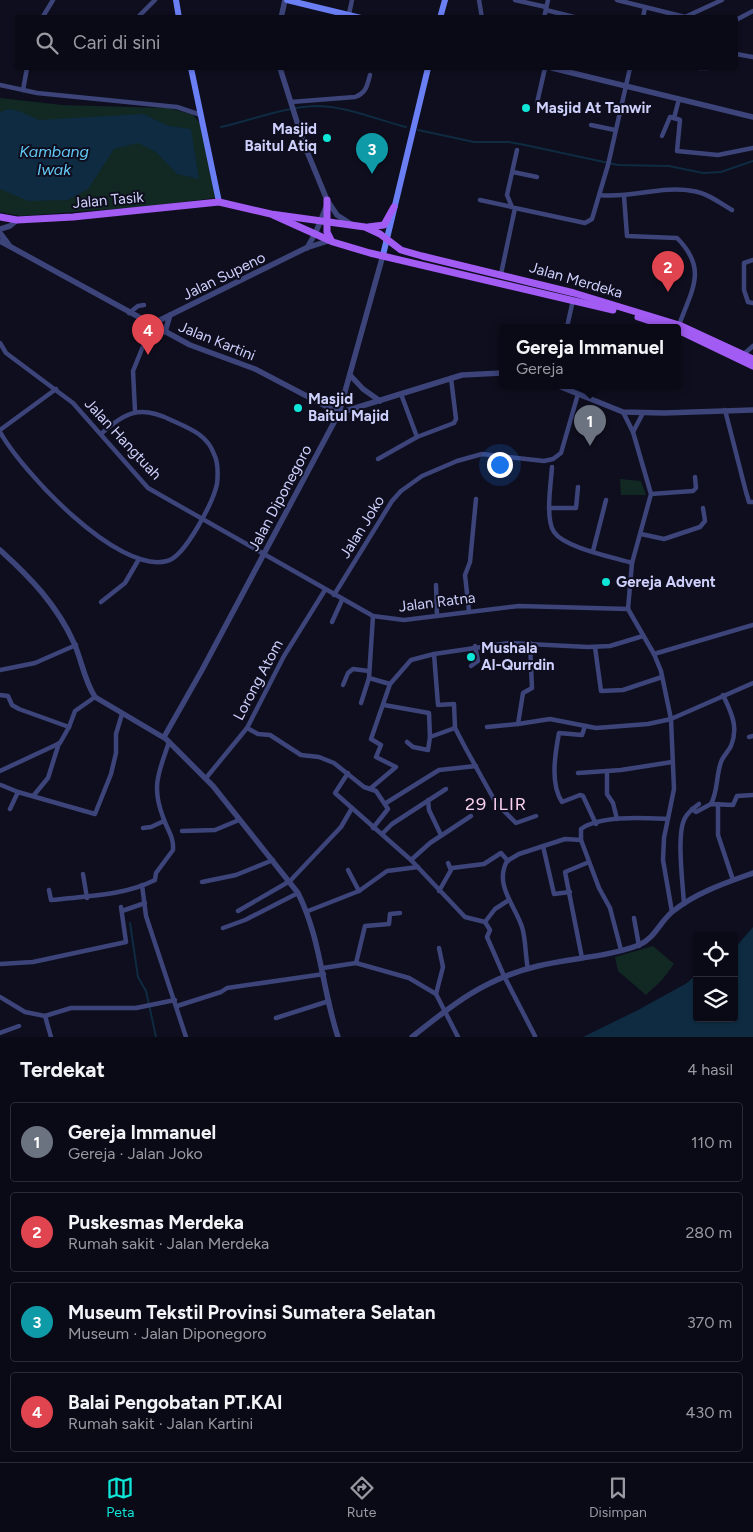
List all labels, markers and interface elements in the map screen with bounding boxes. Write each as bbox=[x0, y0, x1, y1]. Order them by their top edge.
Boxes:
search box bbox=[15, 15, 738, 70]
icon: search bbox=[33, 29, 61, 57]
text: Cari di sini bbox=[73, 31, 160, 54]
place label: Masjid At Tanwir bbox=[536, 99, 651, 117]
marker: Masjid At Tanwir bbox=[520, 102, 532, 114]
place label: Masjid Baitul Atiq bbox=[245, 120, 317, 155]
marker: Masjid Baitul Atiq bbox=[321, 132, 333, 144]
pin: 3 bbox=[356, 133, 388, 174]
water label: Kambang Iwak bbox=[19, 142, 89, 179]
street label: Jalan Tasik bbox=[72, 188, 145, 212]
street label: Jalan Supeno bbox=[180, 248, 269, 304]
pin: 2 bbox=[652, 251, 684, 292]
street label: Jalan Merdeka bbox=[527, 258, 625, 302]
pin: 4 bbox=[132, 314, 164, 355]
street label: Jalan Kartini bbox=[176, 317, 258, 365]
popup bbox=[499, 324, 681, 389]
text: Gereja Immanuel bbox=[516, 336, 664, 359]
text: Gereja bbox=[516, 359, 563, 378]
place label: Masjid Baitul Majid bbox=[308, 390, 389, 425]
street label: Jalan Hangtuah bbox=[81, 395, 165, 483]
marker: Masjid Baitul Majid bbox=[292, 402, 304, 414]
pin: 1 bbox=[574, 405, 606, 446]
street label: Jalan Diponegoro bbox=[244, 442, 316, 554]
your location bbox=[487, 452, 513, 478]
street label: Jalan Joko bbox=[336, 492, 389, 562]
place label: Gereja Advent bbox=[616, 573, 716, 591]
marker: Gereja Advent bbox=[600, 576, 612, 588]
street label: Jalan Ratna bbox=[398, 588, 476, 616]
street label: Lorong Atom bbox=[229, 637, 287, 723]
place label: Mushala Al-Qurrdin bbox=[481, 639, 555, 674]
marker: Mushala Al-Qurrdin bbox=[465, 651, 477, 663]
district label: 29 ILIR bbox=[465, 793, 527, 815]
map controls bbox=[693, 932, 738, 1022]
button: locate bbox=[693, 932, 738, 977]
button: layers bbox=[693, 977, 738, 1022]
text: Terdekat bbox=[20, 1057, 105, 1082]
text: 4 hasil bbox=[687, 1060, 733, 1079]
text: Gereja Immanuel bbox=[68, 1121, 216, 1144]
text: 1 bbox=[34, 1133, 40, 1152]
text: 110 m bbox=[691, 1133, 732, 1152]
text: Gereja · Jalan Joko bbox=[68, 1144, 203, 1163]
text: Puskesmas Merdeka bbox=[68, 1211, 244, 1234]
text: 2 bbox=[32, 1223, 42, 1242]
text: 280 m bbox=[685, 1223, 732, 1242]
text: Rumah sakit · Jalan Merdeka bbox=[68, 1234, 269, 1253]
text: Museum Tekstil Provinsi Sumatera Selatan bbox=[68, 1301, 436, 1324]
text: 3 bbox=[33, 1313, 41, 1332]
text: 370 m bbox=[687, 1313, 732, 1332]
text: Museum · Jalan Diponegoro bbox=[68, 1324, 267, 1343]
text: Balai Pengobatan PT.KAI bbox=[68, 1391, 282, 1414]
text: 4 bbox=[32, 1403, 42, 1422]
text: 430 m bbox=[686, 1403, 732, 1422]
text: Rumah sakit · Jalan Kartini bbox=[68, 1414, 253, 1433]
tab: Peta bbox=[106, 1474, 134, 1521]
tab: Rute bbox=[347, 1474, 376, 1521]
tab: Disimpan bbox=[589, 1474, 647, 1521]

